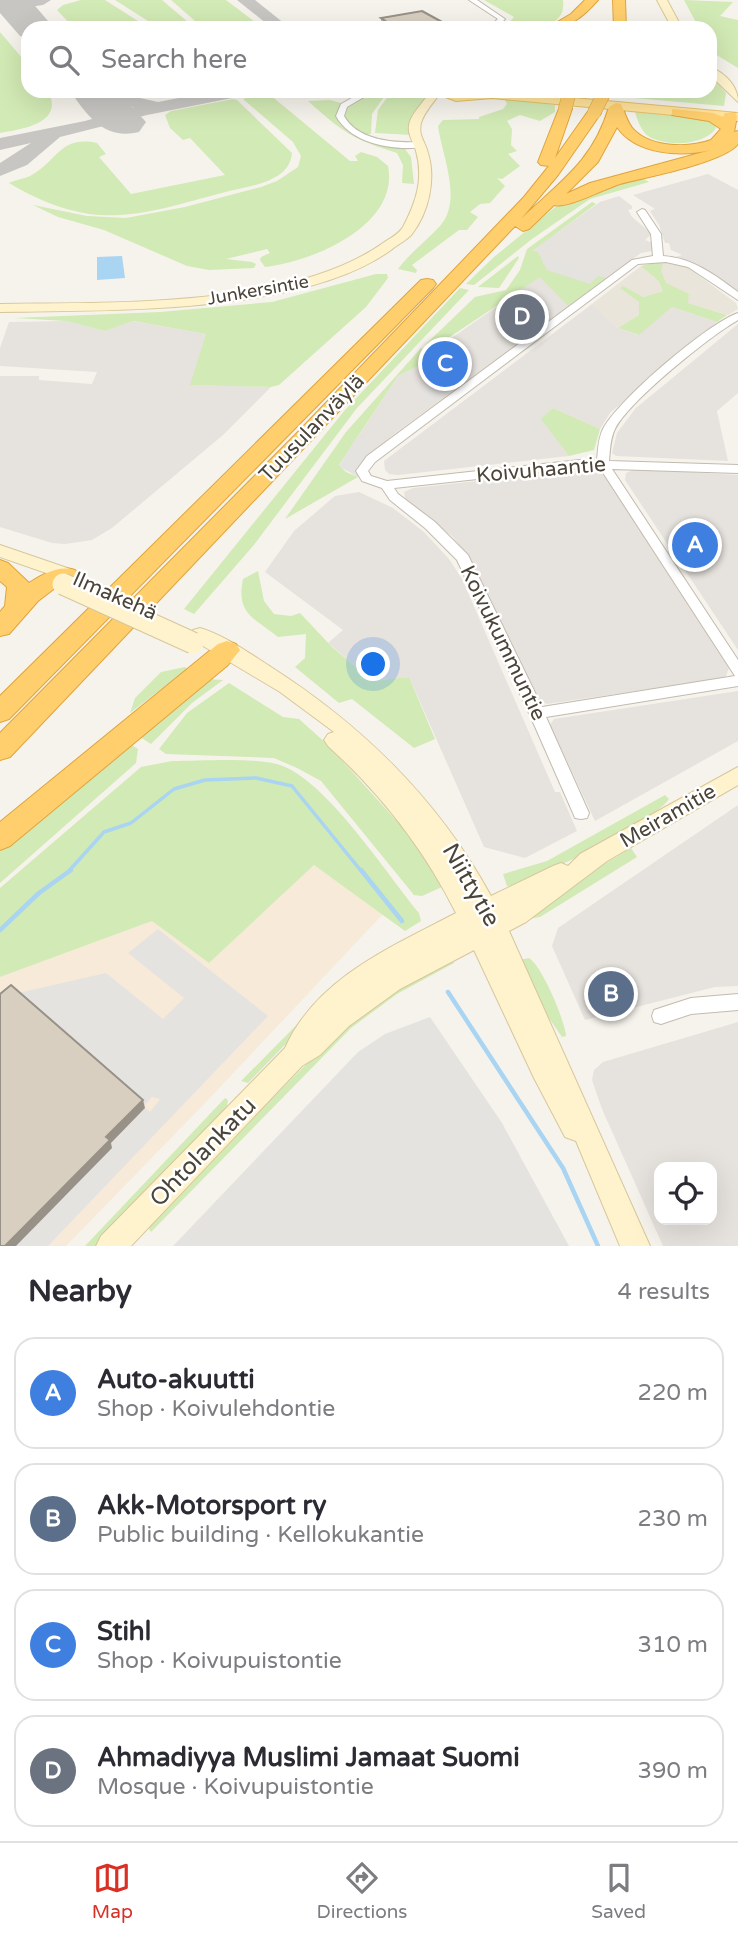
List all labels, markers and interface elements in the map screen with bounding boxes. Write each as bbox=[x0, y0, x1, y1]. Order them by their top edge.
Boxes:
search box bbox=[21, 21, 717, 98]
icon: search bbox=[45, 41, 83, 79]
text: Search here bbox=[101, 44, 247, 75]
street label: Junkersintie bbox=[206, 270, 310, 310]
pin: D bbox=[499, 291, 545, 343]
pin: C bbox=[422, 338, 468, 390]
street label: Tuusulanväylä bbox=[254, 369, 370, 487]
street label: Koivuhaantie bbox=[475, 452, 607, 488]
pin: A bbox=[672, 519, 718, 571]
street label: Koivukummuntie bbox=[455, 562, 551, 725]
street label: Ilmakehä bbox=[69, 566, 161, 626]
your location bbox=[356, 647, 390, 681]
street label: Meiramitie bbox=[616, 778, 721, 853]
street label: Niittytie bbox=[436, 838, 506, 932]
pin: B bbox=[588, 968, 634, 1020]
street label: Ohtolankatu bbox=[144, 1091, 262, 1213]
map controls bbox=[654, 1162, 717, 1225]
button: locate bbox=[654, 1162, 717, 1225]
text: Nearby bbox=[28, 1273, 132, 1310]
text: 4 results bbox=[617, 1278, 710, 1306]
text: Auto-akuutti bbox=[97, 1364, 255, 1395]
text: A bbox=[44, 1379, 62, 1407]
text: 220 m bbox=[638, 1379, 708, 1407]
text: Shop · Koivulehdontie bbox=[97, 1395, 335, 1423]
text: Akk-Motorsport ry bbox=[97, 1490, 326, 1521]
text: B bbox=[45, 1505, 61, 1533]
text: 230 m bbox=[638, 1505, 708, 1533]
text: Public building · Kellokukantie bbox=[97, 1521, 424, 1549]
text: Stihl bbox=[97, 1616, 151, 1647]
text: C bbox=[45, 1631, 61, 1659]
text: 310 m bbox=[638, 1631, 708, 1659]
text: Shop · Koivupuistontie bbox=[97, 1647, 342, 1675]
text: Ahmadiyya Muslimi Jamaat Suomi bbox=[97, 1742, 520, 1773]
text: D bbox=[44, 1757, 62, 1785]
text: 390 m bbox=[638, 1757, 708, 1785]
text: Mosque · Koivupuistontie bbox=[97, 1773, 374, 1801]
tab: Map bbox=[92, 1859, 133, 1923]
tab: Directions bbox=[317, 1859, 408, 1923]
tab: Saved bbox=[591, 1859, 646, 1923]

